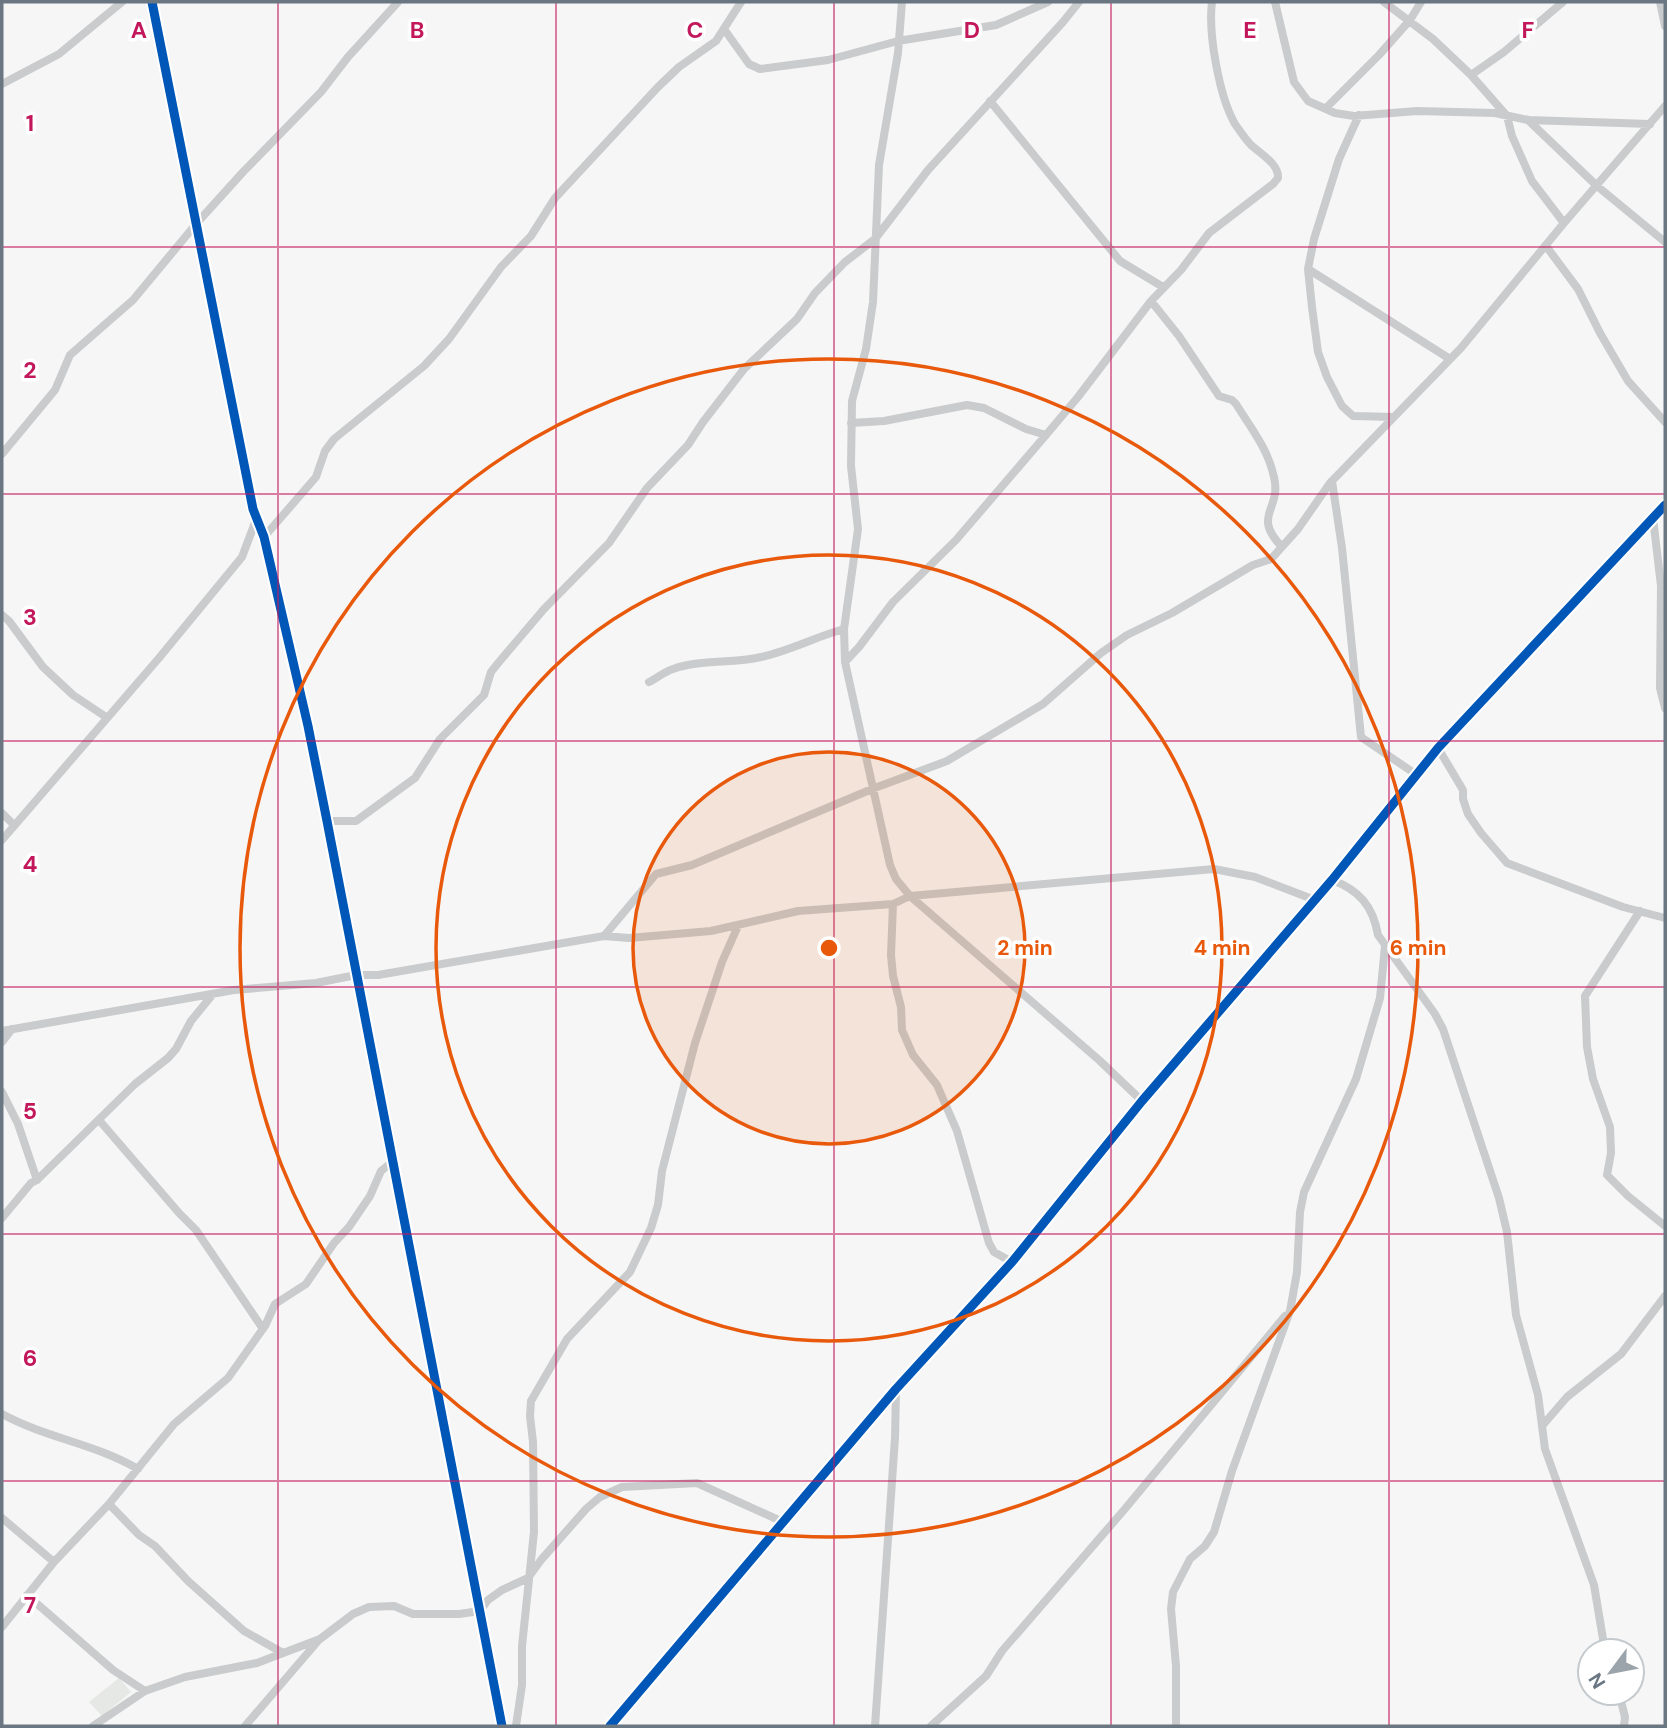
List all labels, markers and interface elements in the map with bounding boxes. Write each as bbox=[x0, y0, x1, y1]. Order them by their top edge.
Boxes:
text: A bbox=[131, 15, 147, 45]
text: B bbox=[410, 15, 424, 45]
text: C bbox=[687, 15, 703, 45]
text: D bbox=[964, 15, 980, 45]
text: E bbox=[1243, 15, 1257, 45]
text: F bbox=[1522, 15, 1535, 45]
text: 1 bbox=[26, 108, 34, 138]
text: 2 bbox=[23, 355, 37, 385]
text: 3 bbox=[23, 602, 37, 632]
text: 4 bbox=[23, 849, 38, 879]
text: 2 min bbox=[997, 934, 1053, 962]
text: 4 min bbox=[1193, 934, 1251, 962]
text: 6 min bbox=[1390, 934, 1446, 962]
centre of rings bbox=[817, 936, 841, 960]
text: 5 bbox=[23, 1096, 37, 1126]
text: 6 bbox=[23, 1343, 37, 1373]
text: 7 bbox=[24, 1590, 36, 1620]
north arrow bbox=[1576, 1637, 1646, 1707]
text: N bbox=[1583, 1668, 1611, 1693]

